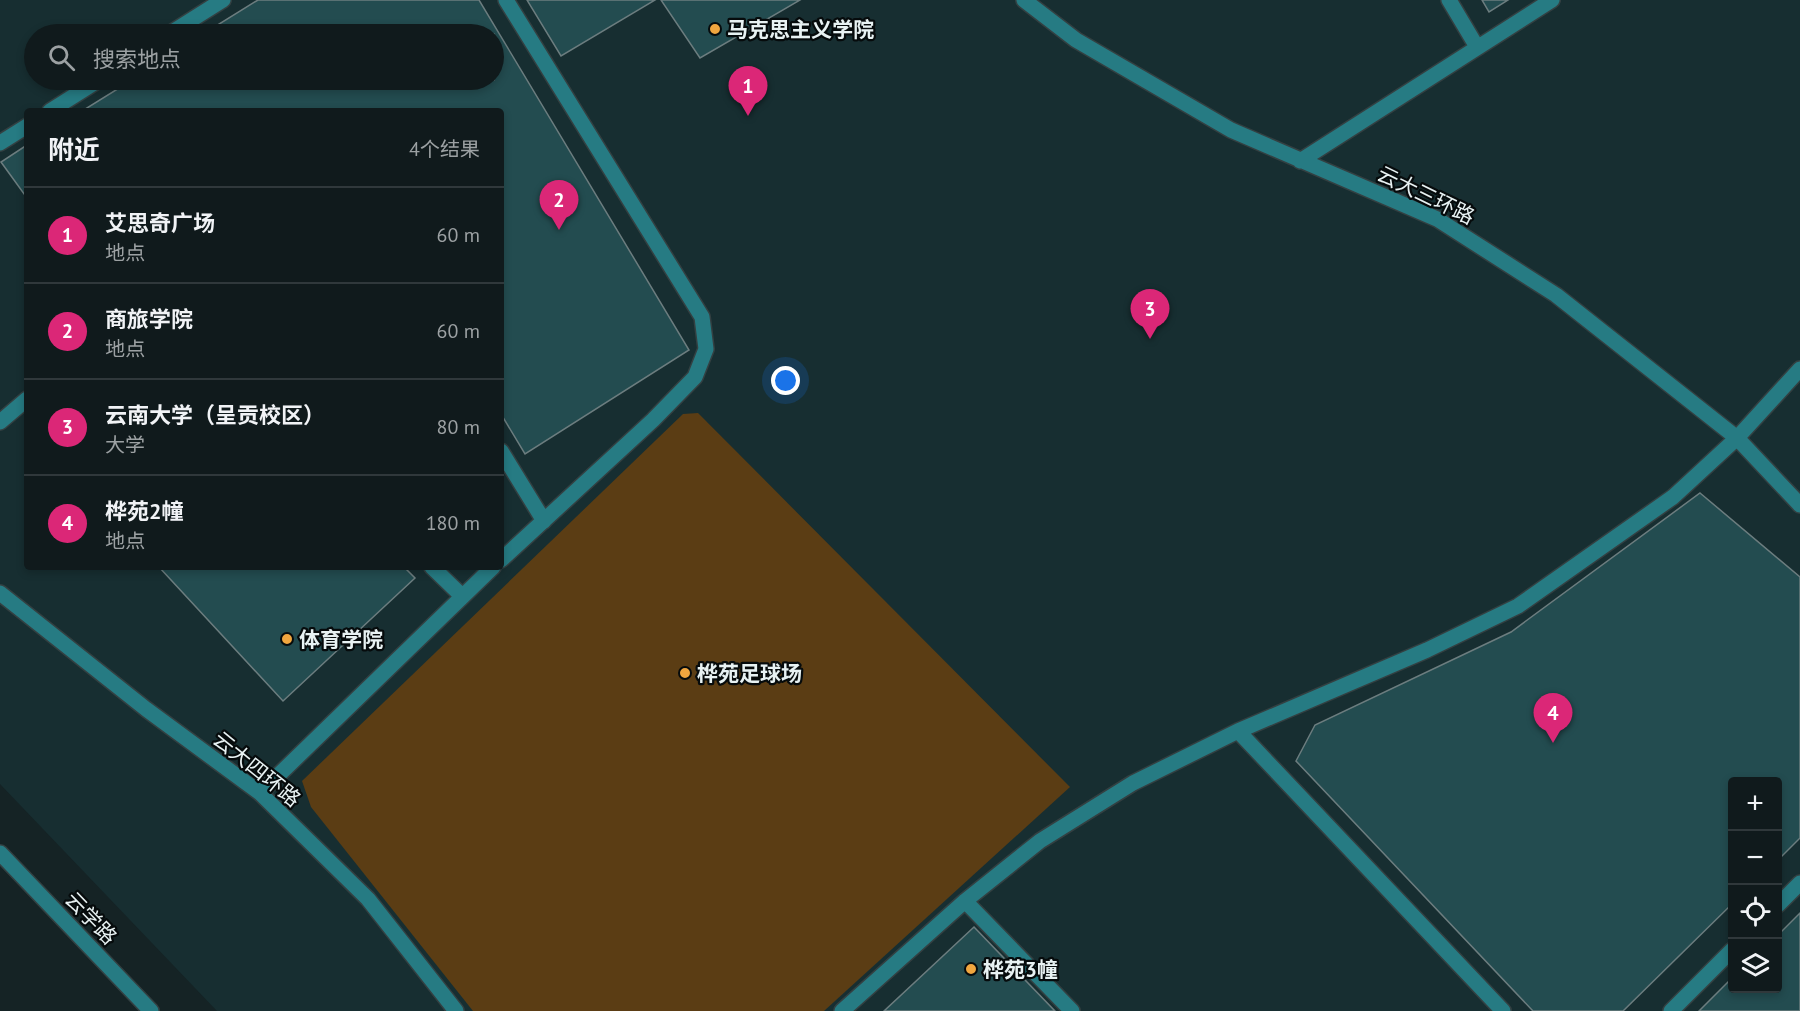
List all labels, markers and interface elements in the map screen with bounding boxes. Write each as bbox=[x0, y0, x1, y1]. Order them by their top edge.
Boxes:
place label: 马克思主义学院 bbox=[727, 16, 874, 43]
marker: 马克思主义学院 bbox=[708, 22, 722, 36]
search box bbox=[24, 24, 504, 90]
icon: search bbox=[45, 41, 78, 74]
text: 搜索地点 bbox=[93, 45, 181, 73]
pin: 1 bbox=[728, 66, 768, 116]
text: 附近 bbox=[48, 133, 100, 166]
text: 4个结果 bbox=[409, 136, 480, 162]
street label: 云大三环路 bbox=[1373, 160, 1479, 230]
pin: 2 bbox=[540, 180, 578, 230]
text: 艾思奇广场 bbox=[105, 209, 215, 237]
text: 1 bbox=[62, 222, 73, 248]
text: 60 m bbox=[437, 222, 480, 248]
text: 地点 bbox=[105, 240, 145, 266]
pin: 3 bbox=[1130, 290, 1170, 339]
text: 商旅学院 bbox=[105, 305, 193, 333]
text: 2 bbox=[62, 318, 73, 344]
text: 60 m bbox=[437, 318, 480, 344]
text: 地点 bbox=[105, 336, 145, 362]
your location bbox=[771, 366, 800, 395]
text: 云南大学（呈贡校区） bbox=[105, 401, 325, 429]
text: 3 bbox=[62, 414, 73, 440]
text: 80 m bbox=[437, 414, 480, 440]
text: 大学 bbox=[105, 432, 145, 458]
text: 桦苑2幢 bbox=[105, 497, 183, 525]
text: 4 bbox=[62, 510, 73, 536]
text: 180 m bbox=[426, 510, 480, 536]
text: 地点 bbox=[105, 528, 145, 554]
place label: 体育学院 bbox=[299, 626, 383, 653]
marker: 体育学院 bbox=[280, 632, 294, 646]
place label: 桦苑足球场 bbox=[697, 660, 802, 687]
marker: 桦苑足球场 bbox=[678, 666, 692, 680]
pin: 4 bbox=[1534, 694, 1572, 743]
street label: 云大四环路 bbox=[208, 725, 306, 813]
map controls bbox=[1728, 777, 1782, 993]
button: + bbox=[1728, 777, 1782, 831]
button: − bbox=[1728, 831, 1782, 885]
button: locate bbox=[1728, 885, 1782, 939]
street label: 云学路 bbox=[59, 886, 123, 950]
button: layers bbox=[1728, 939, 1782, 993]
place label: 桦苑3幢 bbox=[983, 956, 1058, 983]
marker: 桦苑3幢 bbox=[964, 962, 978, 976]

